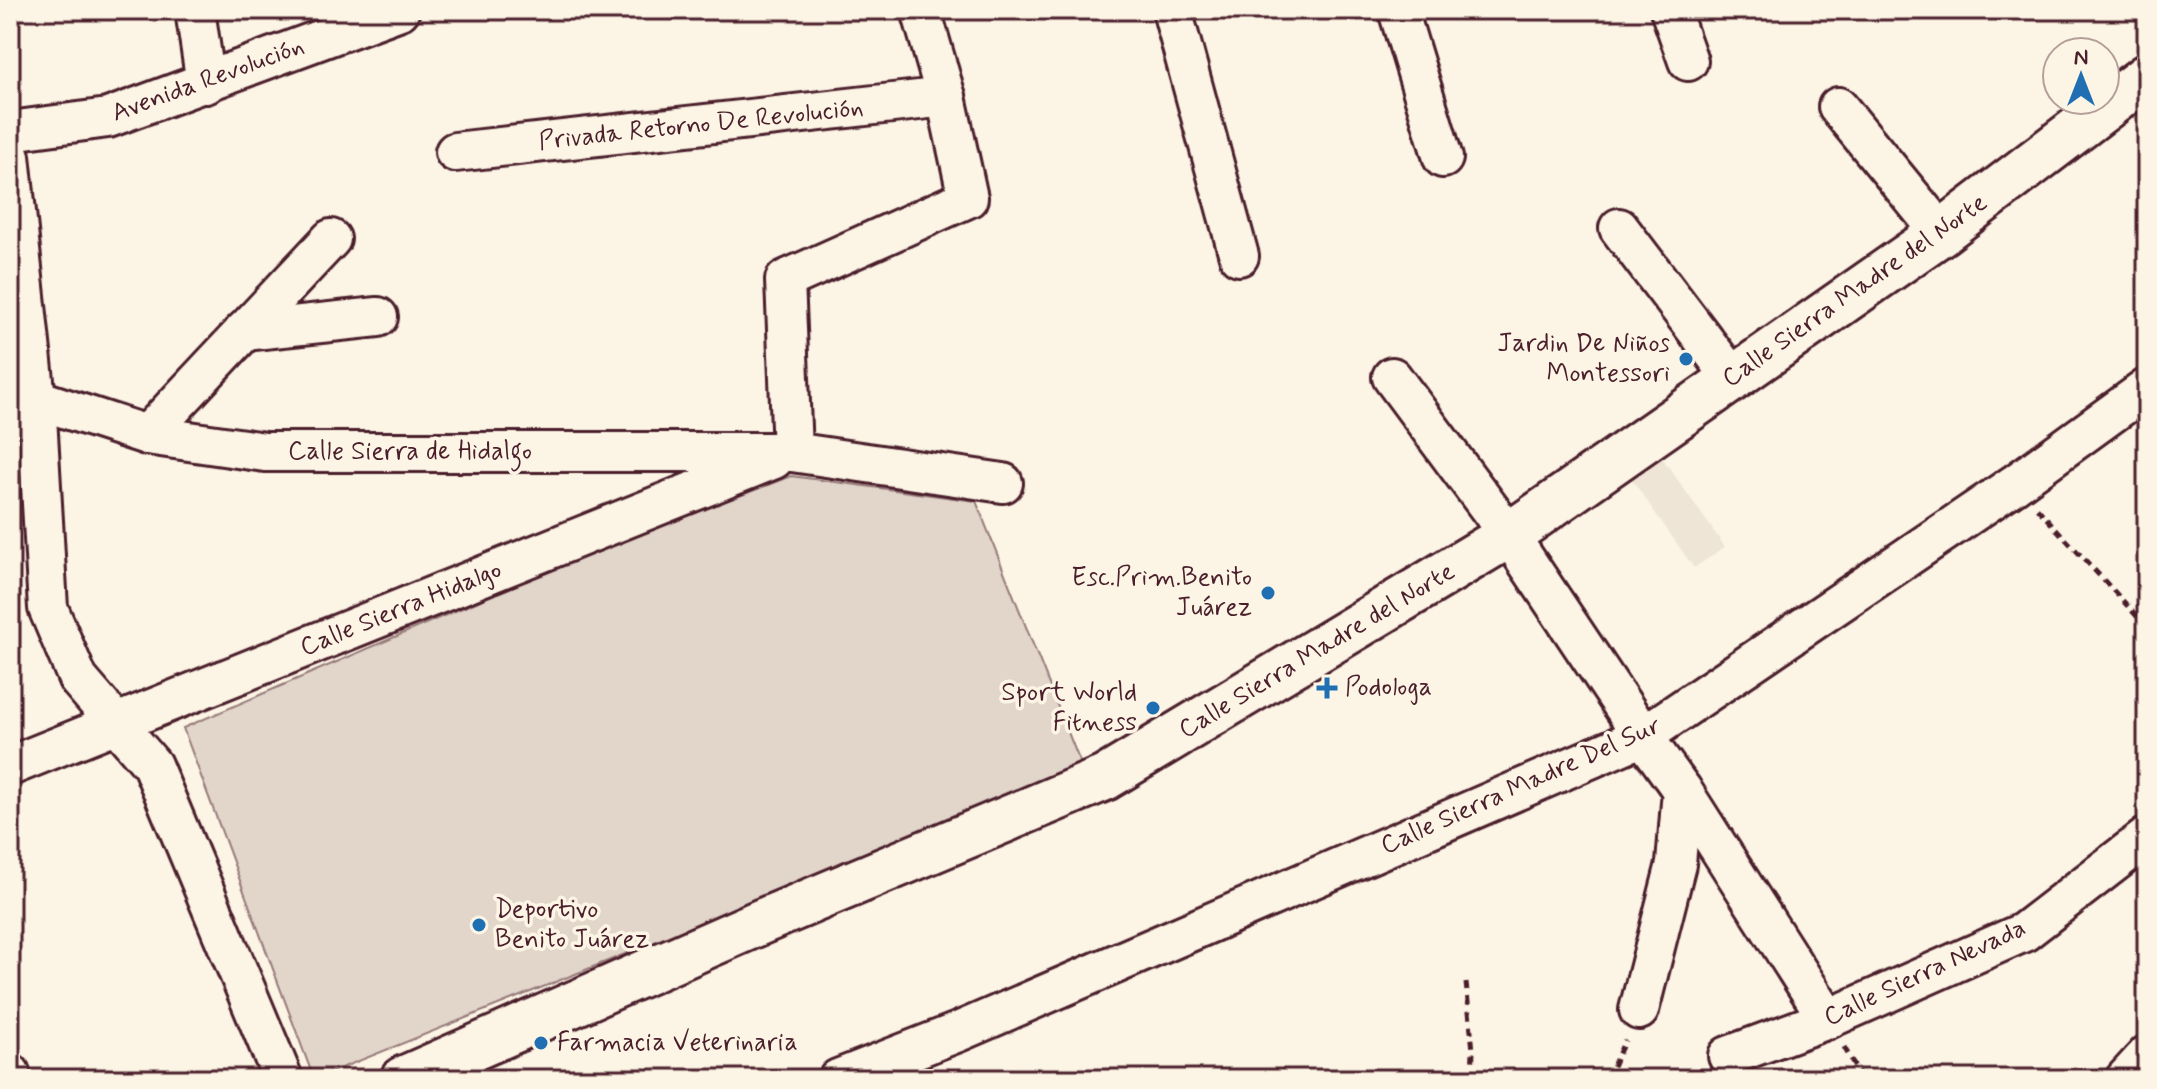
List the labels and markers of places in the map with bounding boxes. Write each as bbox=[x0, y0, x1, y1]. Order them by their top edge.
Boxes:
place label: Jardin De Niños Montessori bbox=[1497, 327, 1670, 391]
marker: Jardin De Niños Montessori bbox=[1677, 350, 1695, 368]
place label: Esc.Prim.Benito Juárez bbox=[1071, 561, 1252, 625]
marker: Esc.Prim.Benito Juárez bbox=[1259, 584, 1277, 602]
place label: Podologa bbox=[1345, 671, 1432, 705]
place label: Sport World Fitness bbox=[1001, 676, 1137, 740]
marker: Podologa bbox=[1316, 677, 1338, 699]
marker: Sport World Fitness bbox=[1144, 699, 1162, 717]
place label: Deportivo Benito Juárez bbox=[495, 893, 649, 957]
marker: Deportivo Benito Juárez bbox=[470, 916, 488, 934]
place label: Farmacia Veterinaria bbox=[557, 1026, 798, 1060]
marker: Farmacia Veterinaria bbox=[532, 1034, 550, 1052]

